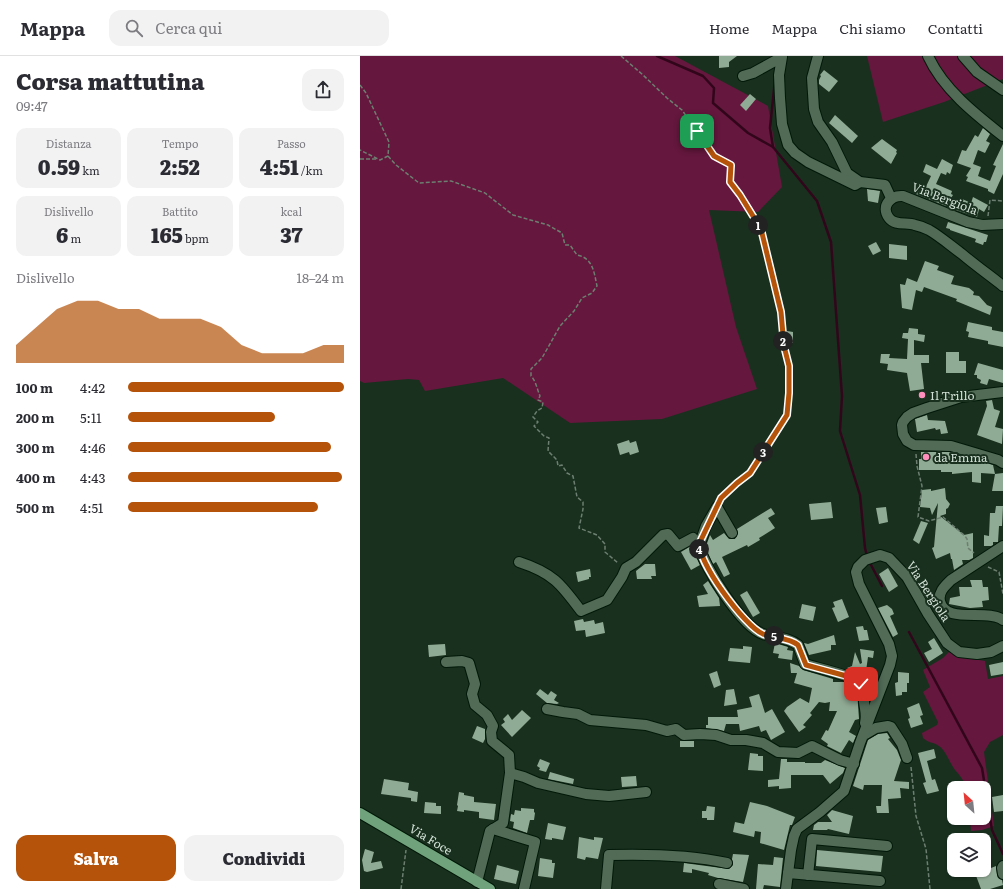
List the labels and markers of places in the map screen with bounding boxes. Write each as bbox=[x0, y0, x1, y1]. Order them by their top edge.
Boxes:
pin bbox=[680, 114, 714, 148]
pin: 1 bbox=[748, 215, 768, 235]
pin: 2 bbox=[773, 331, 793, 351]
place label: Il Trillo bbox=[930, 386, 975, 404]
marker: Il Trillo bbox=[917, 390, 927, 400]
pin: 3 bbox=[753, 442, 773, 462]
place label: da Emma bbox=[934, 448, 988, 466]
marker: da Emma bbox=[921, 452, 931, 462]
pin: 4 bbox=[689, 539, 709, 559]
pin: 5 bbox=[764, 626, 784, 646]
pin bbox=[844, 667, 878, 701]

